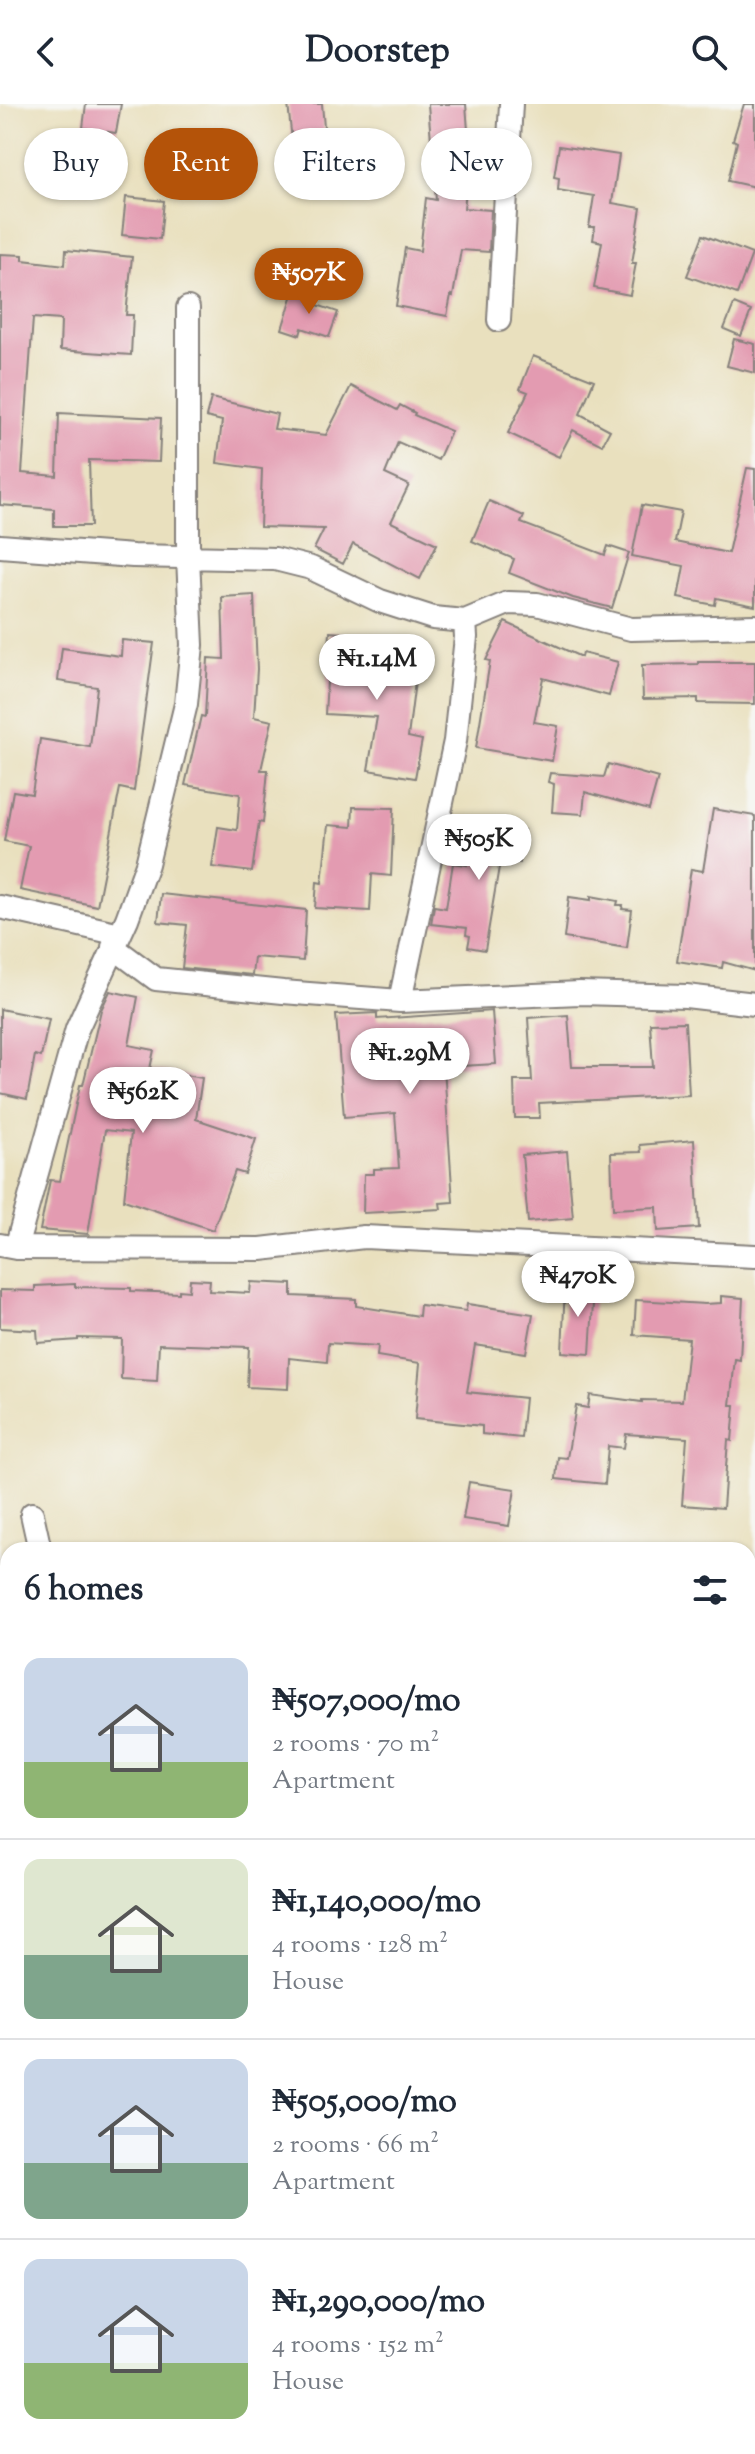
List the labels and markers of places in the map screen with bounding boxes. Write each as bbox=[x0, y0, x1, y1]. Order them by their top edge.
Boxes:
pin: ₦507K bbox=[253, 248, 365, 316]
pin: ₦1.14M bbox=[312, 634, 442, 702]
pin: ₦505K bbox=[423, 814, 535, 882]
pin: ₦1.29M bbox=[345, 1028, 475, 1096]
pin: ₦562K bbox=[87, 1067, 199, 1135]
pin: ₦470K bbox=[522, 1251, 634, 1319]

